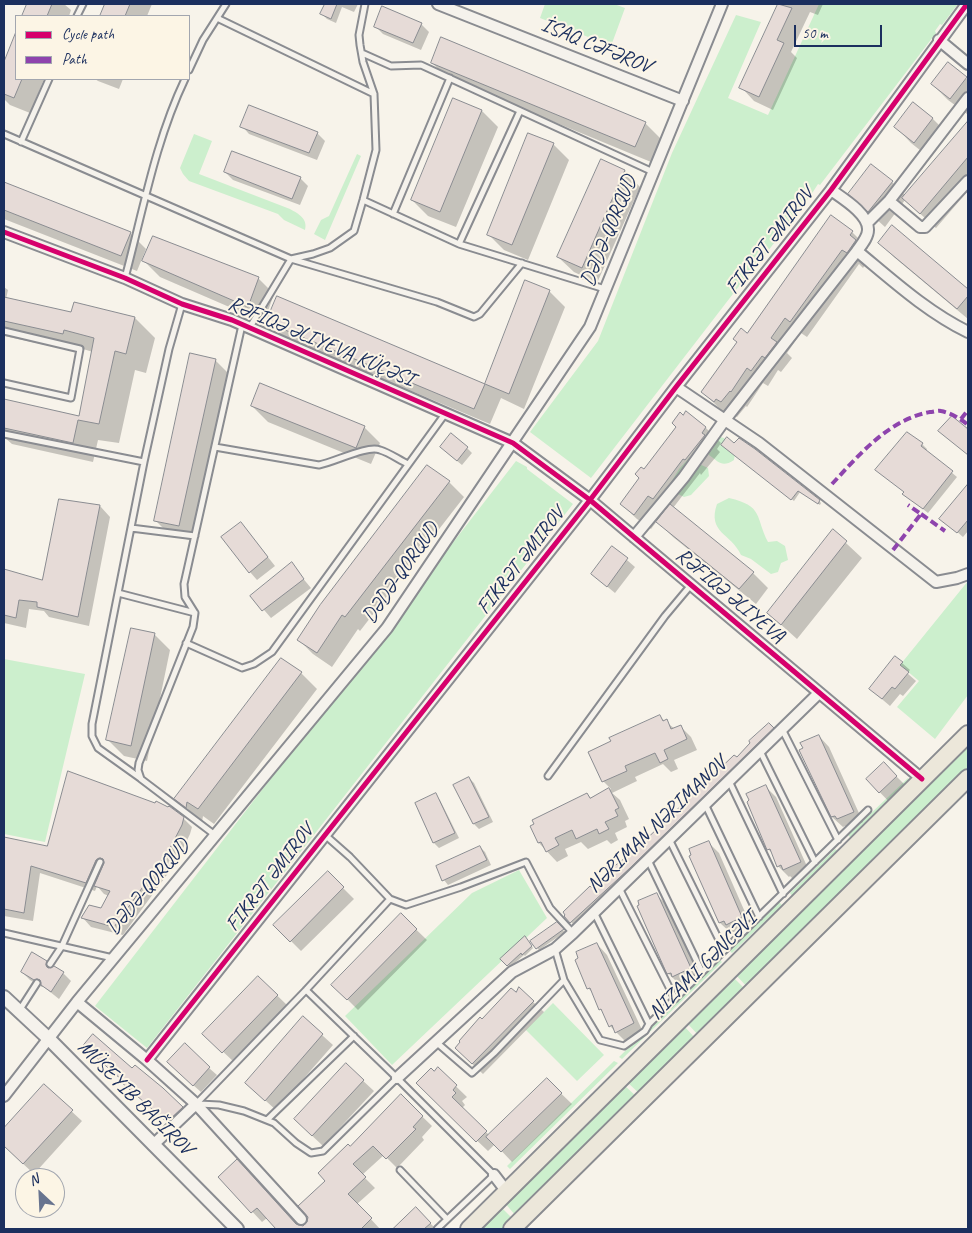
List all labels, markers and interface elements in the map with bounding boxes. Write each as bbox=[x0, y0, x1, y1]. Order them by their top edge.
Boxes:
street label: İSAQ CƏFƏROV bbox=[537, 13, 655, 79]
legend bbox=[15, 15, 190, 80]
scale bar bbox=[797, 15, 884, 47]
text: 50 m bbox=[802, 24, 828, 43]
text: Cycle path bbox=[62, 25, 114, 44]
text: Path bbox=[62, 50, 87, 69]
street label: DƏDƏ-QORQUD bbox=[575, 172, 643, 290]
street label: FIKRƏT ƏMIROV bbox=[720, 182, 820, 300]
street label: RƏFIQƏ ƏLIYEVA KÜÇƏSI bbox=[224, 291, 418, 393]
street label: FIKRƏT ƏMIROV bbox=[471, 502, 571, 620]
street label: DƏDƏ-QORQUD bbox=[357, 518, 445, 628]
street label: RƏFIQƏ ƏLIYEVA bbox=[670, 543, 790, 649]
street label: NƏRIMAN NƏRIMANOV bbox=[582, 752, 732, 898]
street label: FIKRƏT ƏMIROV bbox=[220, 819, 320, 937]
street label: DƏDƏ-QORQUD bbox=[101, 834, 195, 940]
street label: NIZAMI GƏNCƏVI bbox=[644, 907, 762, 1025]
street label: MÜSEYIB BAĞIROV bbox=[72, 1035, 198, 1161]
north arrow bbox=[15, 1168, 65, 1218]
text: N bbox=[26, 1170, 41, 1189]

